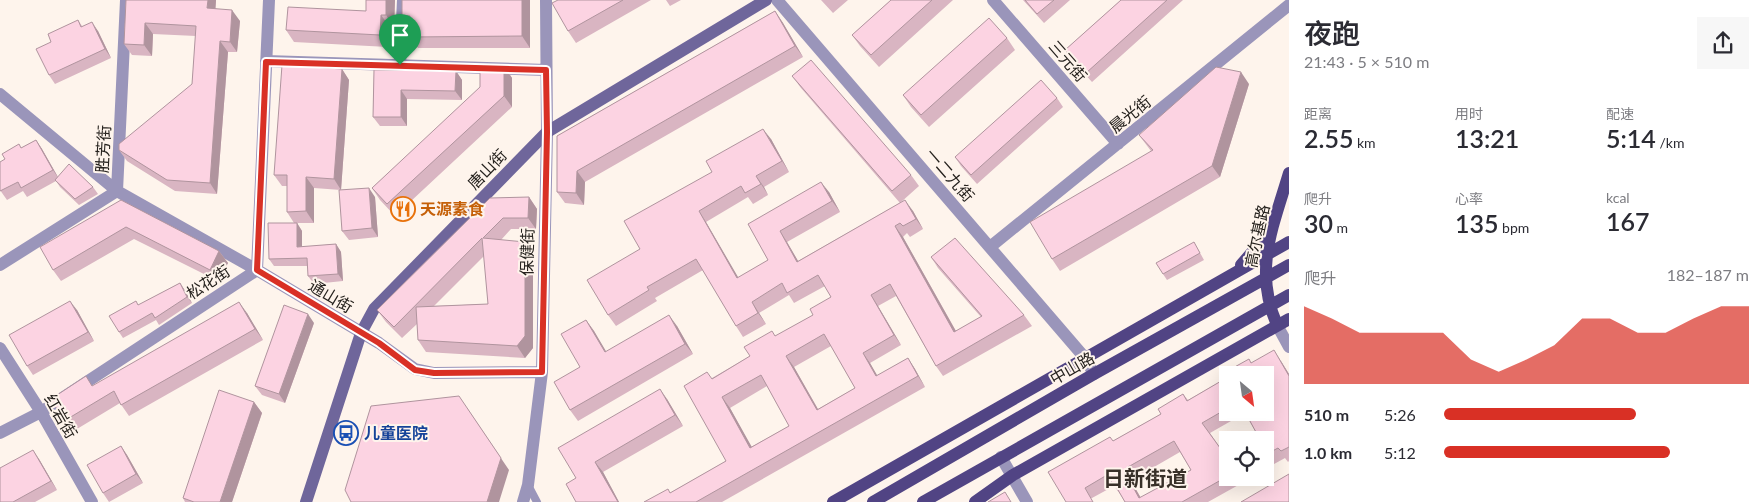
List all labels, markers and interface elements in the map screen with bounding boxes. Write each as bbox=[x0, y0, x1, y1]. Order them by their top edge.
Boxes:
pin bbox=[379, 14, 421, 65]
text: 夜跑 bbox=[1304, 16, 1360, 50]
button: share bbox=[1697, 17, 1749, 69]
icon: arrive bbox=[386, 21, 414, 49]
street label: 三元街 bbox=[1045, 36, 1091, 85]
text: 21:43 · 5 × 510 m bbox=[1304, 52, 1429, 71]
street label: 晨光街 bbox=[1105, 91, 1154, 136]
text: 距离 bbox=[1304, 105, 1332, 122]
text: 用时 bbox=[1455, 105, 1483, 122]
text: 配速 bbox=[1606, 105, 1634, 122]
text: 2.55 bbox=[1304, 123, 1353, 153]
text: 13:21 bbox=[1455, 123, 1519, 153]
text: 5:14 bbox=[1606, 123, 1656, 153]
street label: 胜芳街 bbox=[92, 125, 113, 173]
text: km bbox=[1353, 134, 1376, 151]
text: /km bbox=[1656, 134, 1684, 151]
street label: 一二九街 bbox=[922, 144, 979, 205]
street label: 唐山街 bbox=[463, 145, 510, 193]
text: kcal bbox=[1606, 189, 1630, 206]
text: 爬升 bbox=[1304, 190, 1332, 207]
text: 心率 bbox=[1455, 190, 1483, 207]
restaurant icon: 天源素食 bbox=[390, 196, 416, 222]
place label: 天源素食 bbox=[420, 199, 485, 218]
street label: 高尔基路 bbox=[1241, 203, 1272, 269]
text: 167 bbox=[1606, 206, 1650, 236]
text: 30 bbox=[1304, 208, 1333, 238]
text: 135 bbox=[1455, 208, 1499, 238]
text: m bbox=[1333, 219, 1348, 236]
text: bpm bbox=[1499, 219, 1529, 236]
street label: 保健街 bbox=[517, 228, 536, 276]
street label: 松花街 bbox=[182, 261, 233, 303]
text: 182–187 m bbox=[1667, 265, 1749, 284]
text: 爬升 bbox=[1304, 268, 1336, 287]
street label: 通山街 bbox=[306, 275, 357, 316]
street label: 中山路 bbox=[1046, 347, 1097, 388]
north arrow bbox=[1219, 366, 1274, 421]
map controls bbox=[1219, 366, 1274, 486]
street label: 红岩街 bbox=[41, 390, 82, 441]
text: 510 m bbox=[1304, 405, 1349, 424]
text: 5:26 bbox=[1384, 405, 1416, 424]
bus stop icon: 儿童医院 bbox=[333, 420, 359, 446]
place label: 儿童医院 bbox=[364, 423, 428, 442]
button: locate bbox=[1219, 431, 1274, 486]
text: 1.0 km bbox=[1304, 443, 1352, 462]
text: 5:12 bbox=[1384, 443, 1416, 462]
district label: 日新街道 bbox=[1103, 465, 1187, 490]

